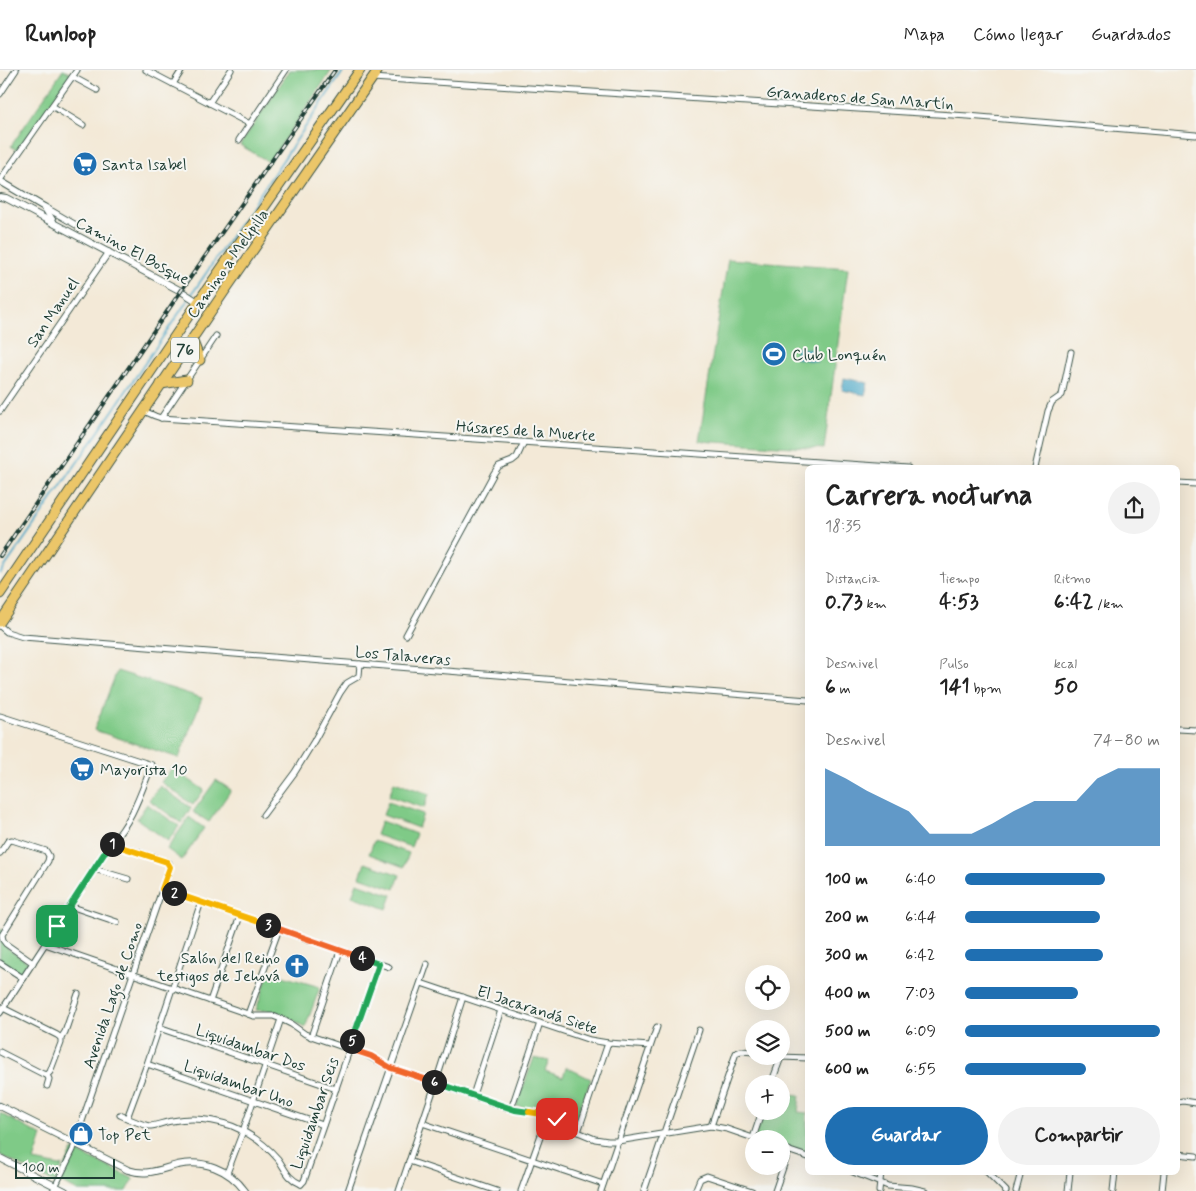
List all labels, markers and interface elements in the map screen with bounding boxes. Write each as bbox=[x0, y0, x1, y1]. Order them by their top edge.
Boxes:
text: Runloop bbox=[25, 19, 97, 50]
text: Mapa bbox=[904, 23, 945, 47]
text: Cómo llegar bbox=[973, 23, 1063, 47]
text: Guardados bbox=[1091, 23, 1171, 47]
street label: Granaderos de San Martín bbox=[765, 81, 954, 116]
supermarket icon: Santa Isabel bbox=[72, 151, 98, 177]
place label: Santa Isabel bbox=[102, 155, 187, 176]
street label: Camino a Melipilla bbox=[183, 205, 274, 323]
street label: Camino El Bosque bbox=[72, 212, 193, 290]
street label: San Manuel bbox=[22, 274, 84, 352]
road number: 76 bbox=[171, 338, 199, 362]
sports icon: Club Lonquén bbox=[761, 341, 787, 367]
place label: Club Lonquén bbox=[792, 345, 886, 366]
street label: Húsares de la Muerte bbox=[455, 416, 596, 447]
text: Carrera nocturna bbox=[825, 478, 1033, 515]
button: share bbox=[1108, 482, 1160, 534]
text: 18:35 bbox=[825, 516, 861, 537]
text: Distancia bbox=[825, 570, 880, 588]
text: Tiempo bbox=[939, 570, 980, 588]
text: Ritmo bbox=[1054, 570, 1091, 588]
text: 0.73 bbox=[825, 588, 863, 616]
text: 4:53 bbox=[939, 588, 979, 616]
text: 6:42 bbox=[1054, 588, 1093, 616]
text: km bbox=[863, 595, 887, 613]
text: /km bbox=[1093, 595, 1124, 613]
street label: Los Talaveras bbox=[354, 642, 452, 671]
text: Desnivel bbox=[825, 655, 878, 673]
text: Pulso bbox=[939, 655, 969, 673]
text: kcal bbox=[1054, 655, 1077, 673]
text: 6 bbox=[825, 673, 836, 701]
text: 141 bbox=[939, 673, 970, 701]
text: 50 bbox=[1054, 673, 1078, 701]
text: m bbox=[836, 680, 851, 698]
text: bpm bbox=[970, 680, 1002, 698]
text: Desnivel bbox=[825, 730, 885, 751]
text: 74–80 m bbox=[1093, 730, 1160, 751]
supermarket icon: Mayorista 10 bbox=[69, 756, 95, 782]
place label: Mayorista 10 bbox=[100, 760, 188, 781]
pin: 1 bbox=[100, 832, 124, 856]
text: 1 bbox=[109, 835, 116, 853]
text: 100 m bbox=[825, 869, 868, 890]
text: 6:40 bbox=[905, 869, 936, 890]
pin: 2 bbox=[162, 880, 186, 906]
text: 2 bbox=[171, 884, 178, 902]
pin bbox=[36, 905, 78, 947]
text: 200 m bbox=[825, 907, 869, 928]
text: 6:44 bbox=[905, 907, 937, 928]
icon: arrive bbox=[43, 912, 71, 940]
pin: 3 bbox=[256, 912, 280, 938]
text: 3 bbox=[265, 916, 272, 934]
street label: Avenida Lago de Como bbox=[79, 920, 149, 1072]
text: 300 m bbox=[825, 945, 868, 966]
text: 6:42 bbox=[905, 945, 935, 966]
pin: 4 bbox=[350, 946, 374, 970]
place label: Salón del Reino testigos de Jehová bbox=[156, 948, 280, 987]
text: 4 bbox=[358, 949, 367, 967]
church icon: Salón del Reino testigos de Jehová bbox=[284, 953, 310, 979]
map controls bbox=[745, 965, 790, 1175]
button: locate bbox=[745, 965, 790, 1010]
street label: El Jacarandá Siete bbox=[474, 981, 601, 1040]
text: 400 m bbox=[825, 983, 870, 1004]
text: 7:03 bbox=[905, 983, 935, 1004]
street label: Liquidambar Dos bbox=[193, 1020, 308, 1077]
button: layers bbox=[745, 1020, 790, 1065]
text: 500 m bbox=[825, 1021, 870, 1042]
text: 6:09 bbox=[905, 1021, 936, 1042]
pin: 5 bbox=[340, 1028, 364, 1054]
text: 5 bbox=[348, 1032, 357, 1050]
street label: Liquidambar Seis bbox=[286, 1055, 344, 1172]
street label: Liquidambar Uno bbox=[181, 1056, 296, 1113]
text: 600 m bbox=[825, 1059, 869, 1080]
text: 6:55 bbox=[905, 1059, 936, 1080]
pin: 6 bbox=[422, 1070, 446, 1094]
text: 6 bbox=[431, 1073, 438, 1091]
button: + bbox=[745, 1075, 790, 1120]
pin bbox=[536, 1098, 578, 1140]
icon: check bbox=[543, 1105, 571, 1133]
button: Guardar bbox=[825, 1107, 988, 1165]
button: Compartir bbox=[998, 1107, 1160, 1165]
shop icon: Top Pet bbox=[68, 1121, 94, 1147]
place label: Top Pet bbox=[98, 1125, 152, 1146]
button: − bbox=[745, 1130, 790, 1175]
scale bar bbox=[15, 1156, 115, 1179]
text: 100 m bbox=[22, 1159, 60, 1177]

